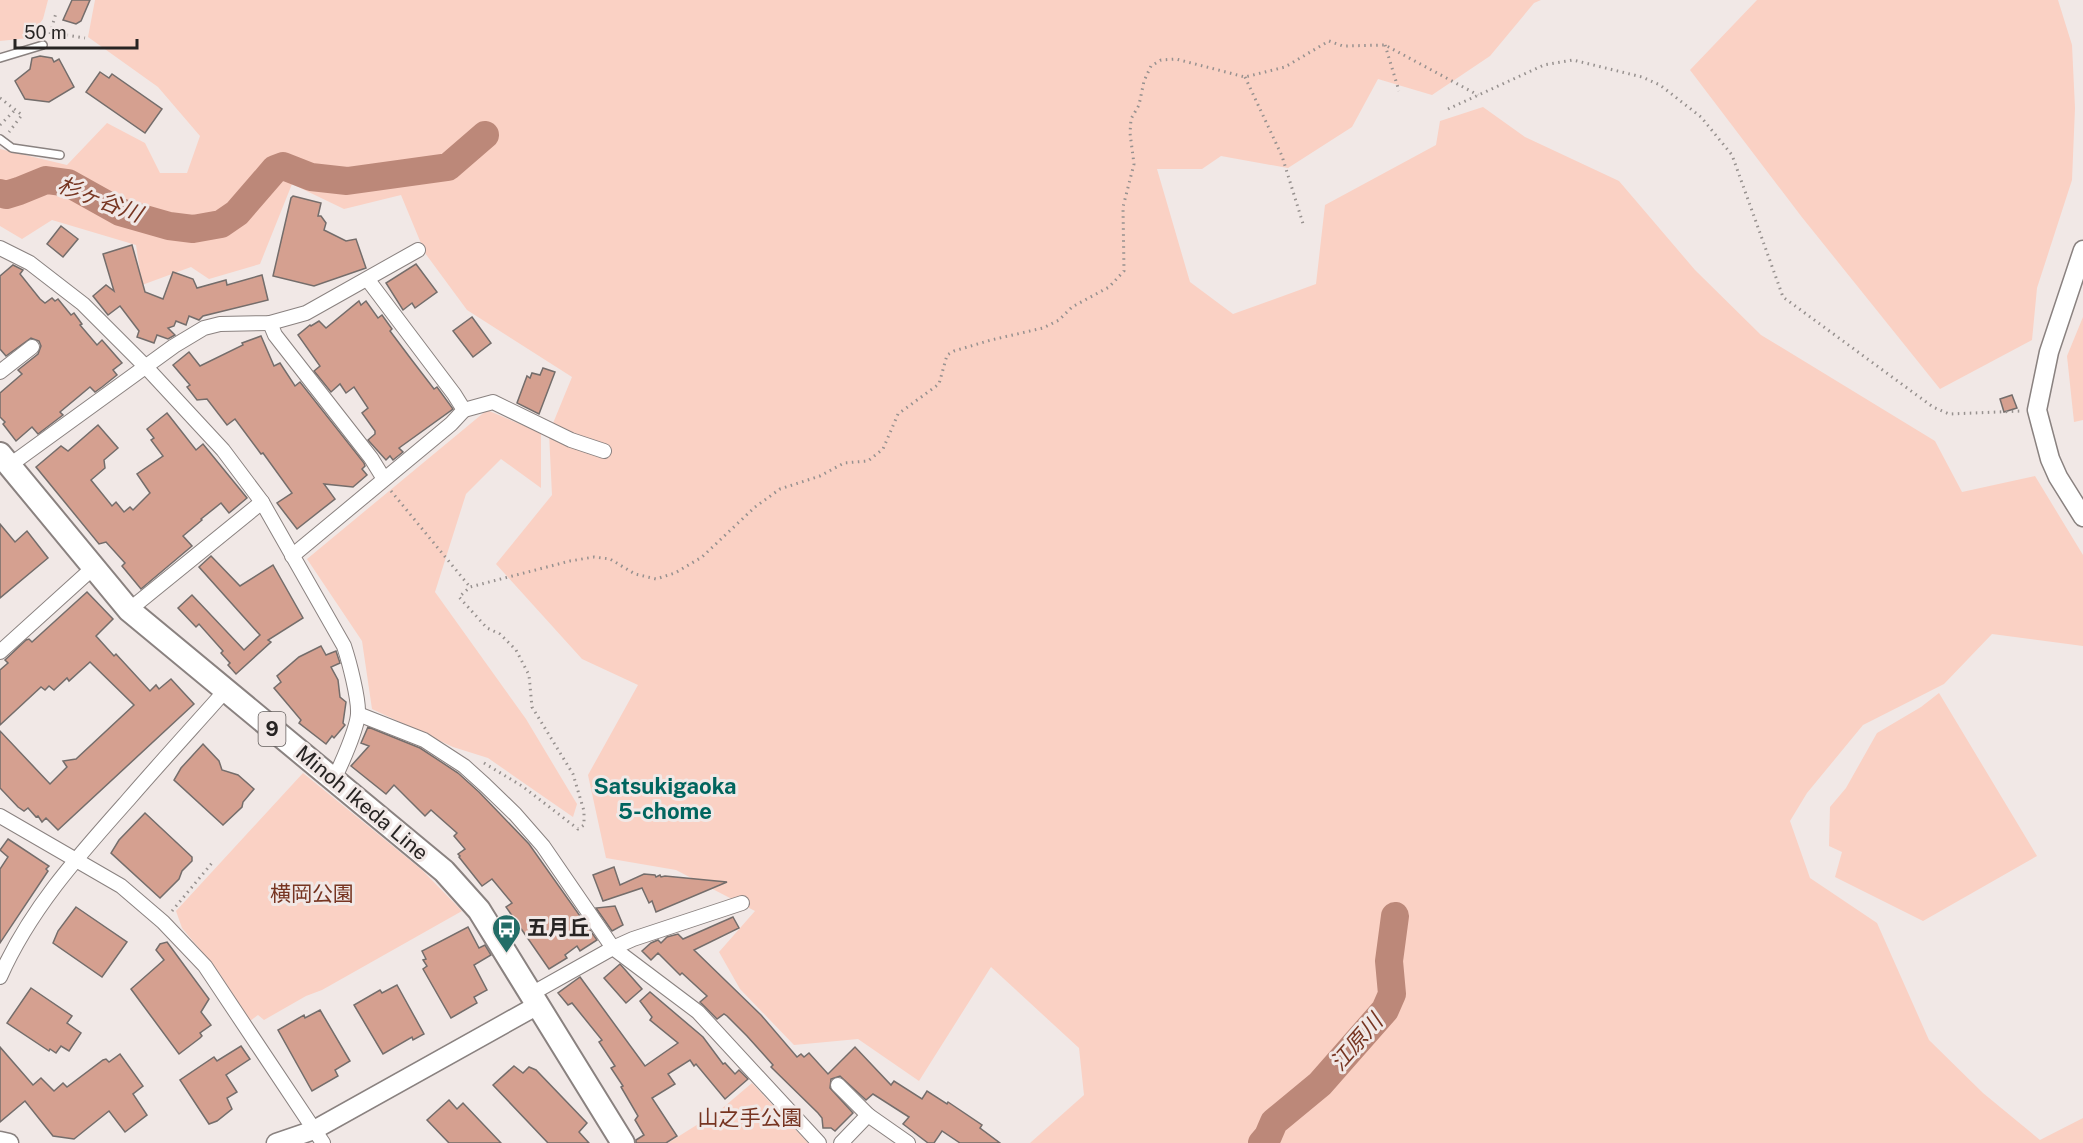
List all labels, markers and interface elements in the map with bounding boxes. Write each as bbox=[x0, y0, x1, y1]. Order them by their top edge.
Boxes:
scale bar bbox=[15, 12, 136, 50]
text: 50 m bbox=[24, 22, 67, 43]
water label: 杉ヶ谷川 bbox=[54, 171, 148, 228]
road number: 9 bbox=[258, 712, 286, 746]
street label: Minoh Ikeda Line bbox=[291, 740, 434, 865]
district label: Satsukigaoka 5-chome bbox=[594, 773, 737, 824]
park label: 横岡公園 bbox=[270, 881, 354, 906]
bus stop icon: 五月丘 bbox=[490, 912, 522, 954]
place label: 五月丘 bbox=[527, 915, 590, 940]
water label: 江原川 bbox=[1325, 1007, 1389, 1075]
park label: 山之手公園 bbox=[698, 1105, 803, 1130]

